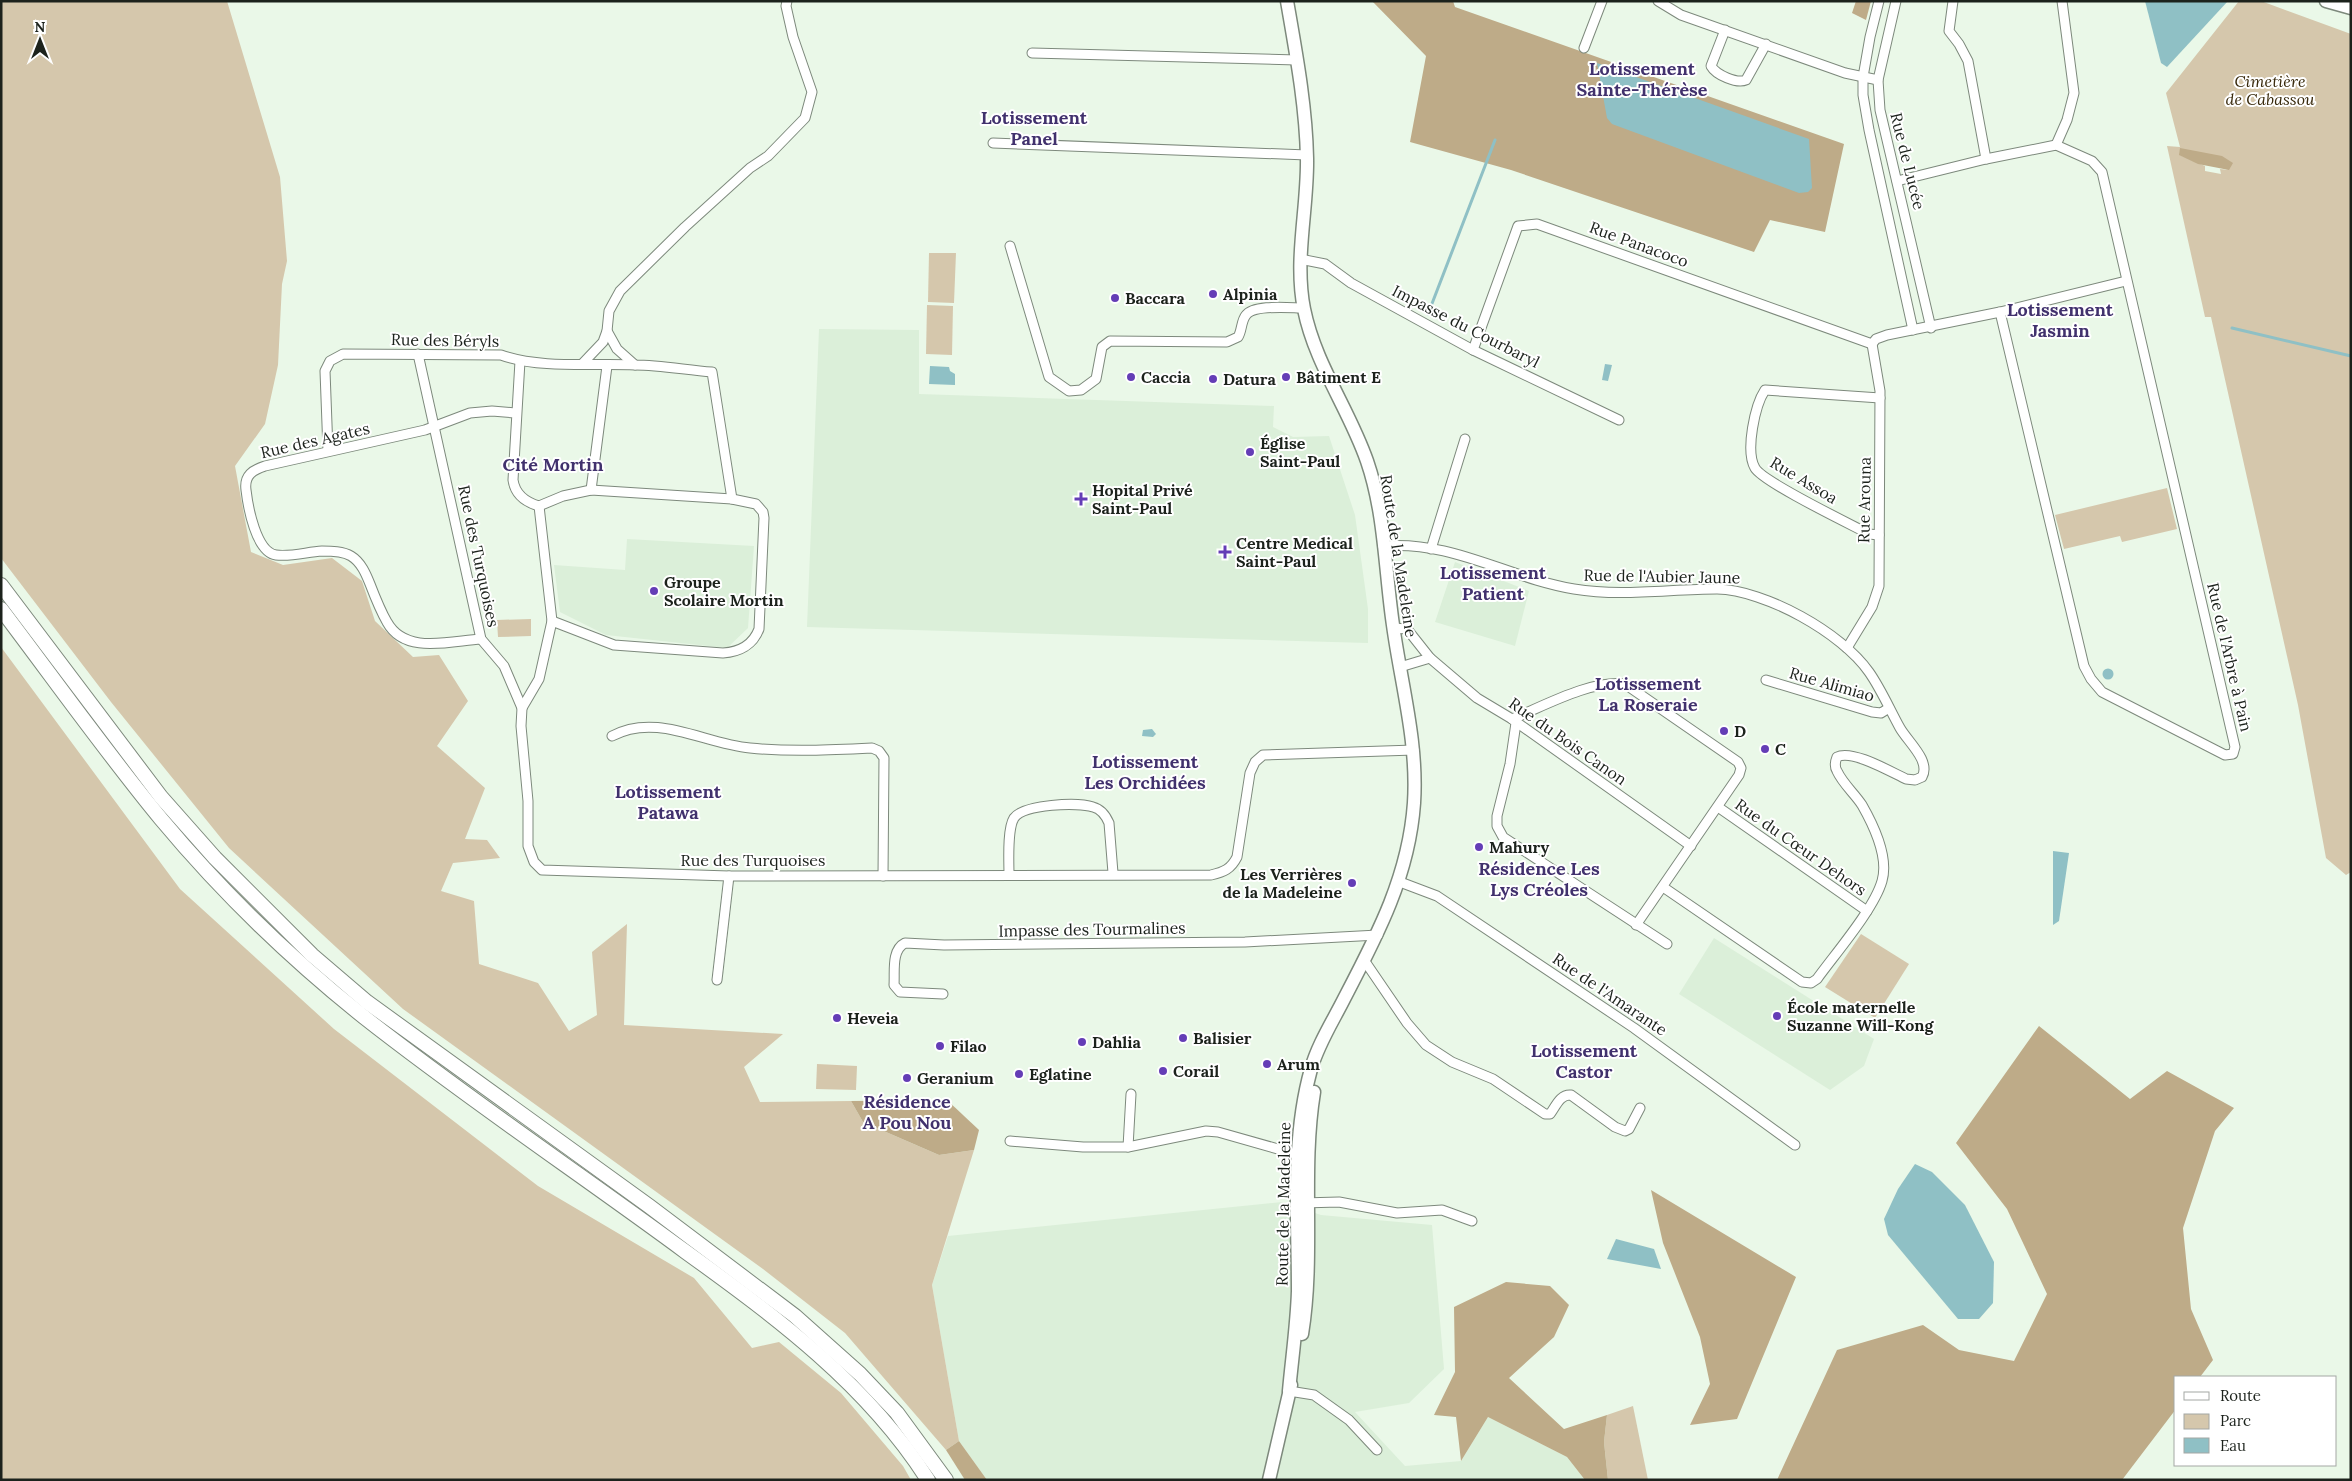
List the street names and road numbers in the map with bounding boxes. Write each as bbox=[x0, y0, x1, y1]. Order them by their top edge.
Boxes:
street label: Rue de Lucée bbox=[1886, 110, 1930, 212]
street label: Rue Panacoco bbox=[1587, 217, 1691, 271]
street label: Impasse du Courbaryl bbox=[1389, 280, 1543, 372]
street label: Rue des Béryls bbox=[391, 329, 499, 351]
street label: Rue des Agates bbox=[258, 418, 372, 462]
street label: Rue Assoa bbox=[1767, 452, 1841, 508]
street label: Rue Arouna bbox=[1853, 457, 1875, 543]
street label: Route de la Madeleine bbox=[1376, 473, 1422, 639]
street label: Rue des Turquoises bbox=[454, 483, 504, 629]
street label: Rue de l'Aubier Jaune bbox=[1583, 565, 1741, 587]
street label: Rue de l'Arbre à Pain bbox=[2203, 581, 2257, 734]
street label: Rue Alimiao bbox=[1787, 662, 1877, 706]
street label: Rue du Bois Canon bbox=[1505, 693, 1631, 789]
street label: Rue du Cœur Dehors bbox=[1731, 794, 1871, 900]
street label: Rue des Turquoises bbox=[681, 850, 825, 870]
street label: Impasse des Tourmalines bbox=[998, 917, 1186, 941]
street label: Rue de l'Amarante bbox=[1549, 948, 1671, 1040]
street label: Route de la Madeleine bbox=[1272, 1121, 1294, 1286]

